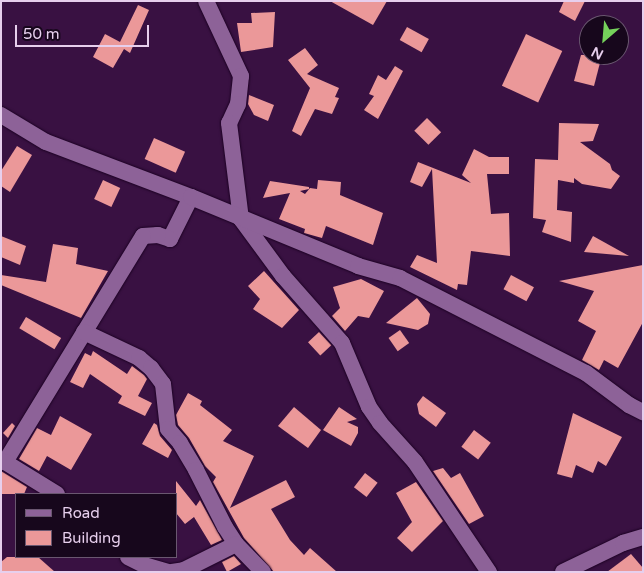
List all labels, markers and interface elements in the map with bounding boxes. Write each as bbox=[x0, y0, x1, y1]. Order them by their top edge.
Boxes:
scale bar bbox=[18, 15, 151, 47]
north arrow bbox=[579, 15, 629, 65]
text: 50 m bbox=[23, 25, 60, 43]
text: N bbox=[589, 43, 606, 63]
legend bbox=[15, 493, 178, 558]
text: Road bbox=[62, 504, 100, 522]
text: Building bbox=[62, 529, 121, 547]

